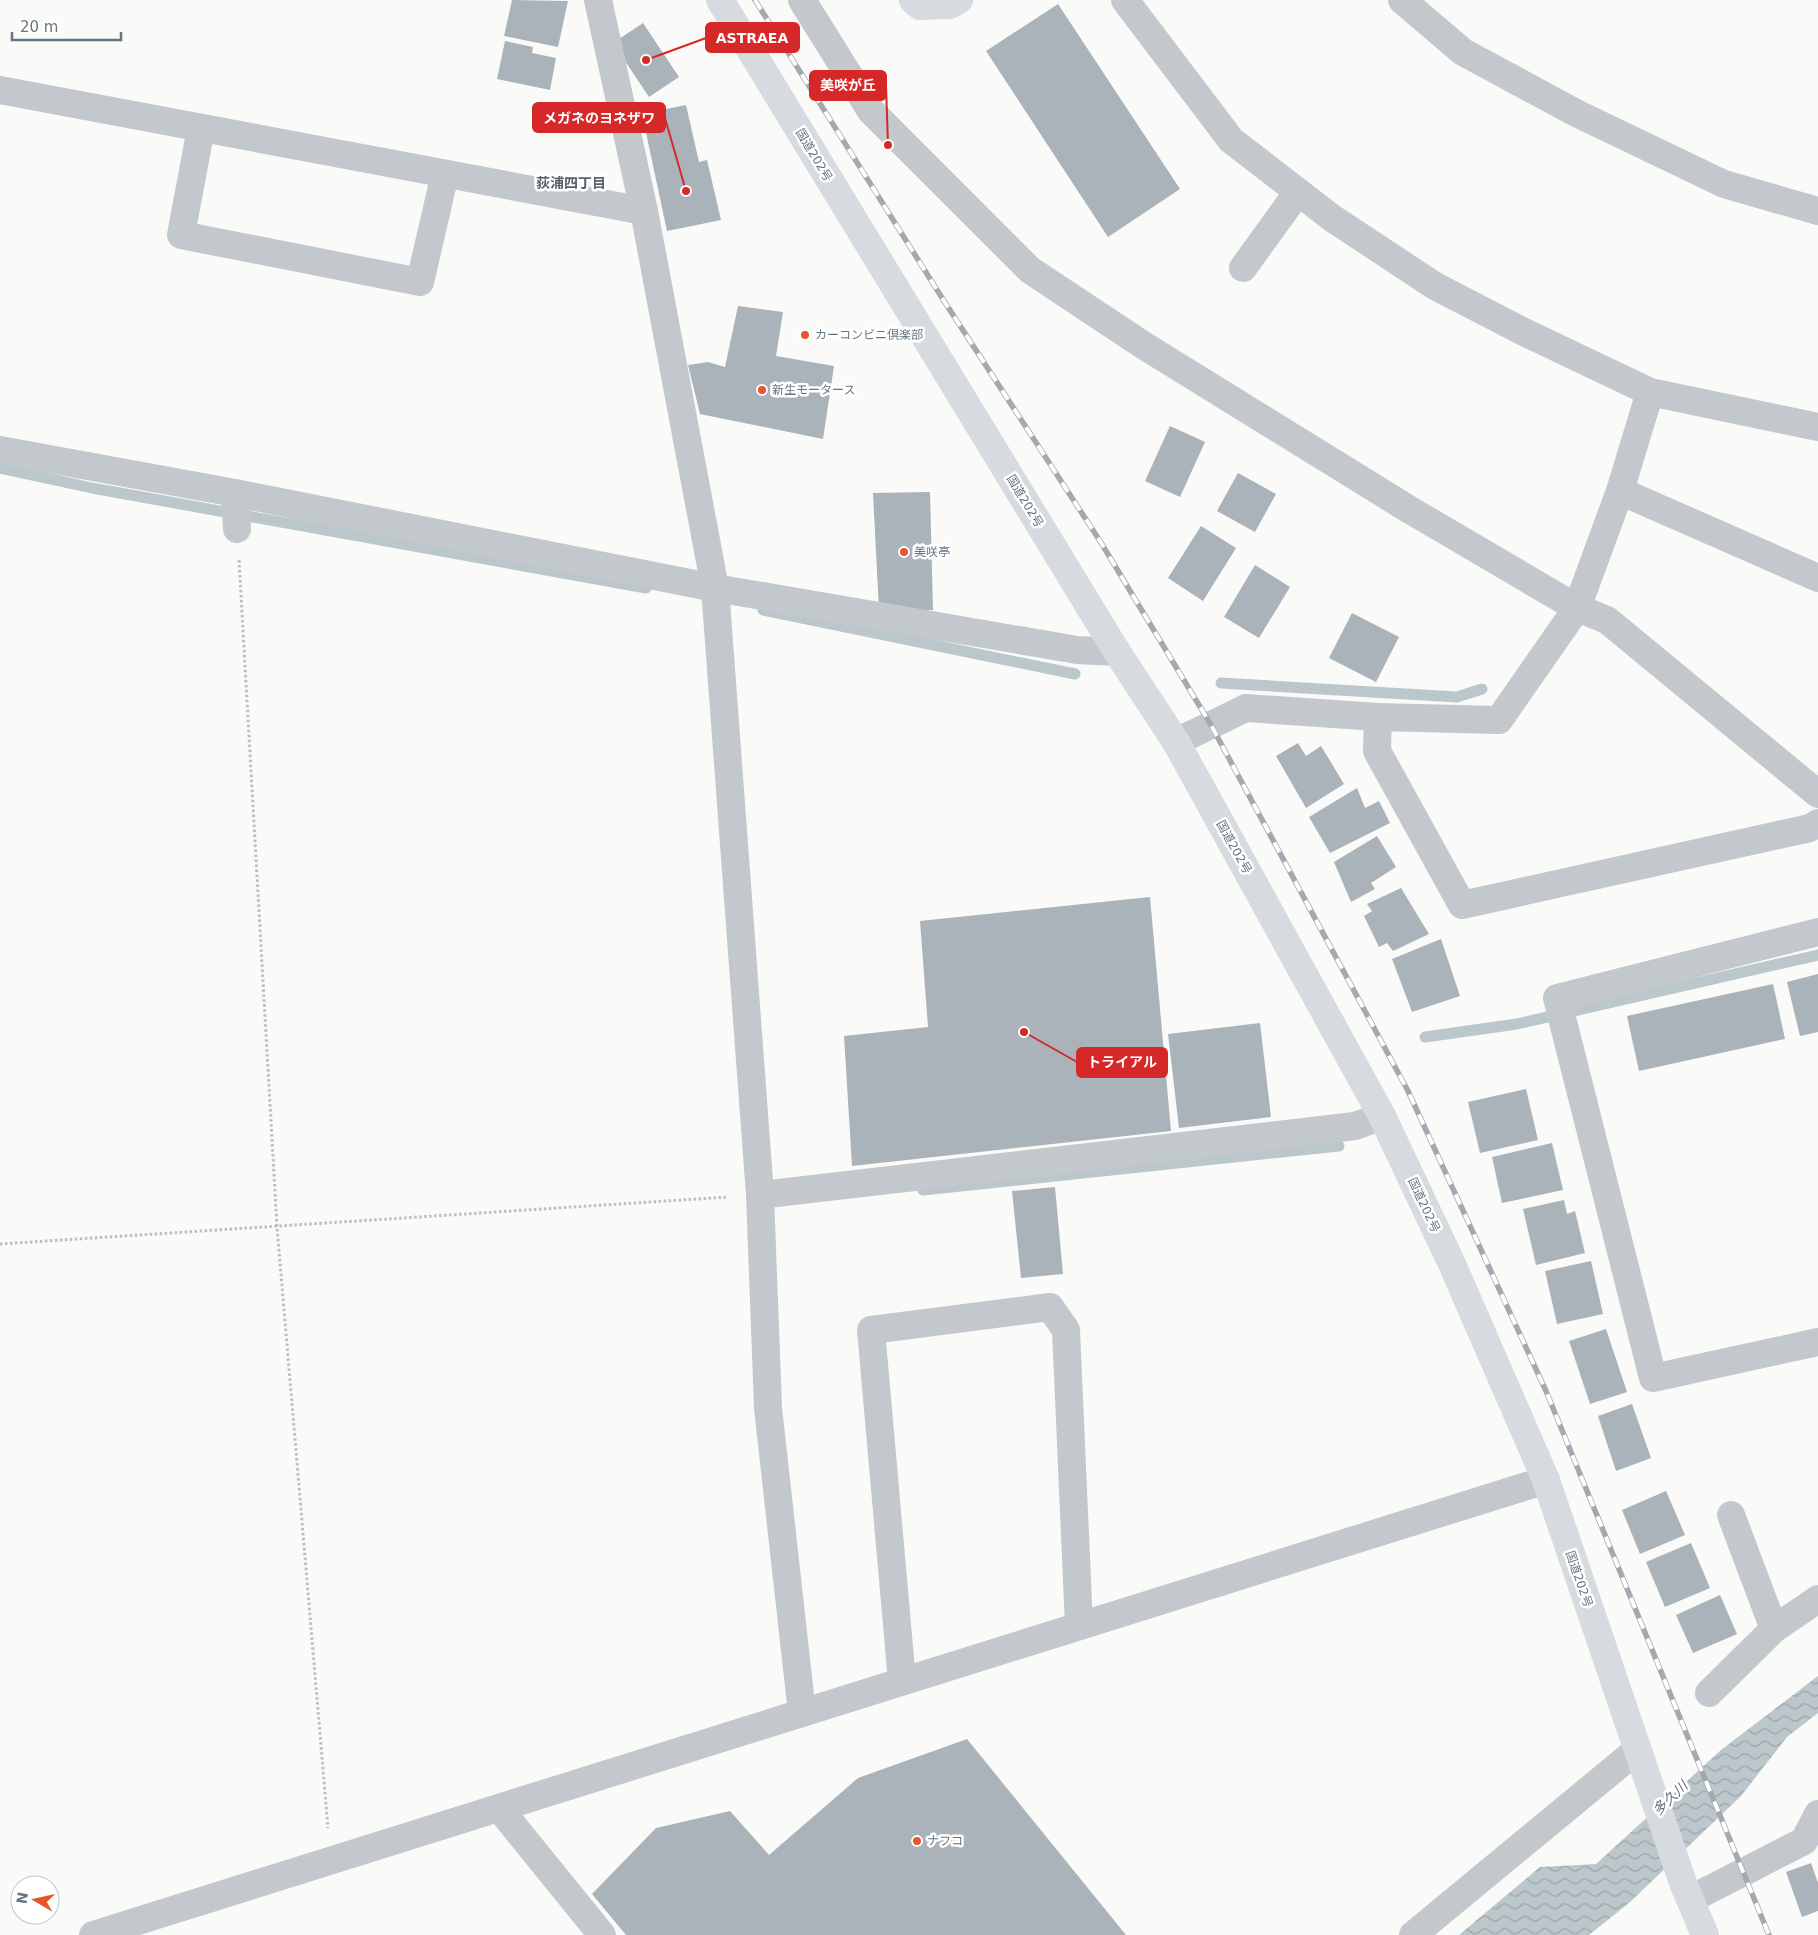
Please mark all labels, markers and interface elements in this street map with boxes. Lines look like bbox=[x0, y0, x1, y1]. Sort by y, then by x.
scale bar bbox=[12, 10, 121, 42]
text: 20 m bbox=[20, 18, 58, 36]
callout: ASTRAEA bbox=[706, 23, 799, 52]
text: ASTRAEA bbox=[716, 30, 788, 46]
callout: 美咲が丘 bbox=[810, 71, 886, 100]
text: 美咲が丘 bbox=[820, 77, 876, 93]
callout: メガネのヨネザワ bbox=[533, 103, 665, 132]
text: メガネのヨネザワ bbox=[543, 110, 655, 126]
street label: 国道202号 bbox=[793, 126, 835, 184]
district label: 荻浦四丁目 bbox=[536, 175, 606, 191]
place label: カーコンビニ倶楽部 bbox=[815, 328, 923, 342]
marker: カーコンビニ倶楽部 bbox=[799, 329, 811, 341]
place label: 新生モータース bbox=[772, 383, 855, 397]
marker: 新生モータース bbox=[756, 384, 768, 396]
street label: 国道202号 bbox=[1004, 472, 1046, 530]
place label: 美咲亭 bbox=[914, 545, 950, 559]
marker: 美咲亭 bbox=[898, 546, 910, 558]
street label: 国道202号 bbox=[1214, 818, 1254, 876]
callout: トライアル bbox=[1077, 1048, 1167, 1077]
text: トライアル bbox=[1087, 1054, 1157, 1070]
street label: 国道202号 bbox=[1405, 1175, 1443, 1235]
street label: 国道202号 bbox=[1563, 1549, 1595, 1609]
water label: 多久川 bbox=[1649, 1776, 1692, 1818]
place label: ナフコ bbox=[927, 1834, 963, 1848]
marker: ナフコ bbox=[911, 1835, 923, 1847]
north arrow bbox=[10, 1875, 60, 1925]
text: N bbox=[13, 1891, 31, 1905]

